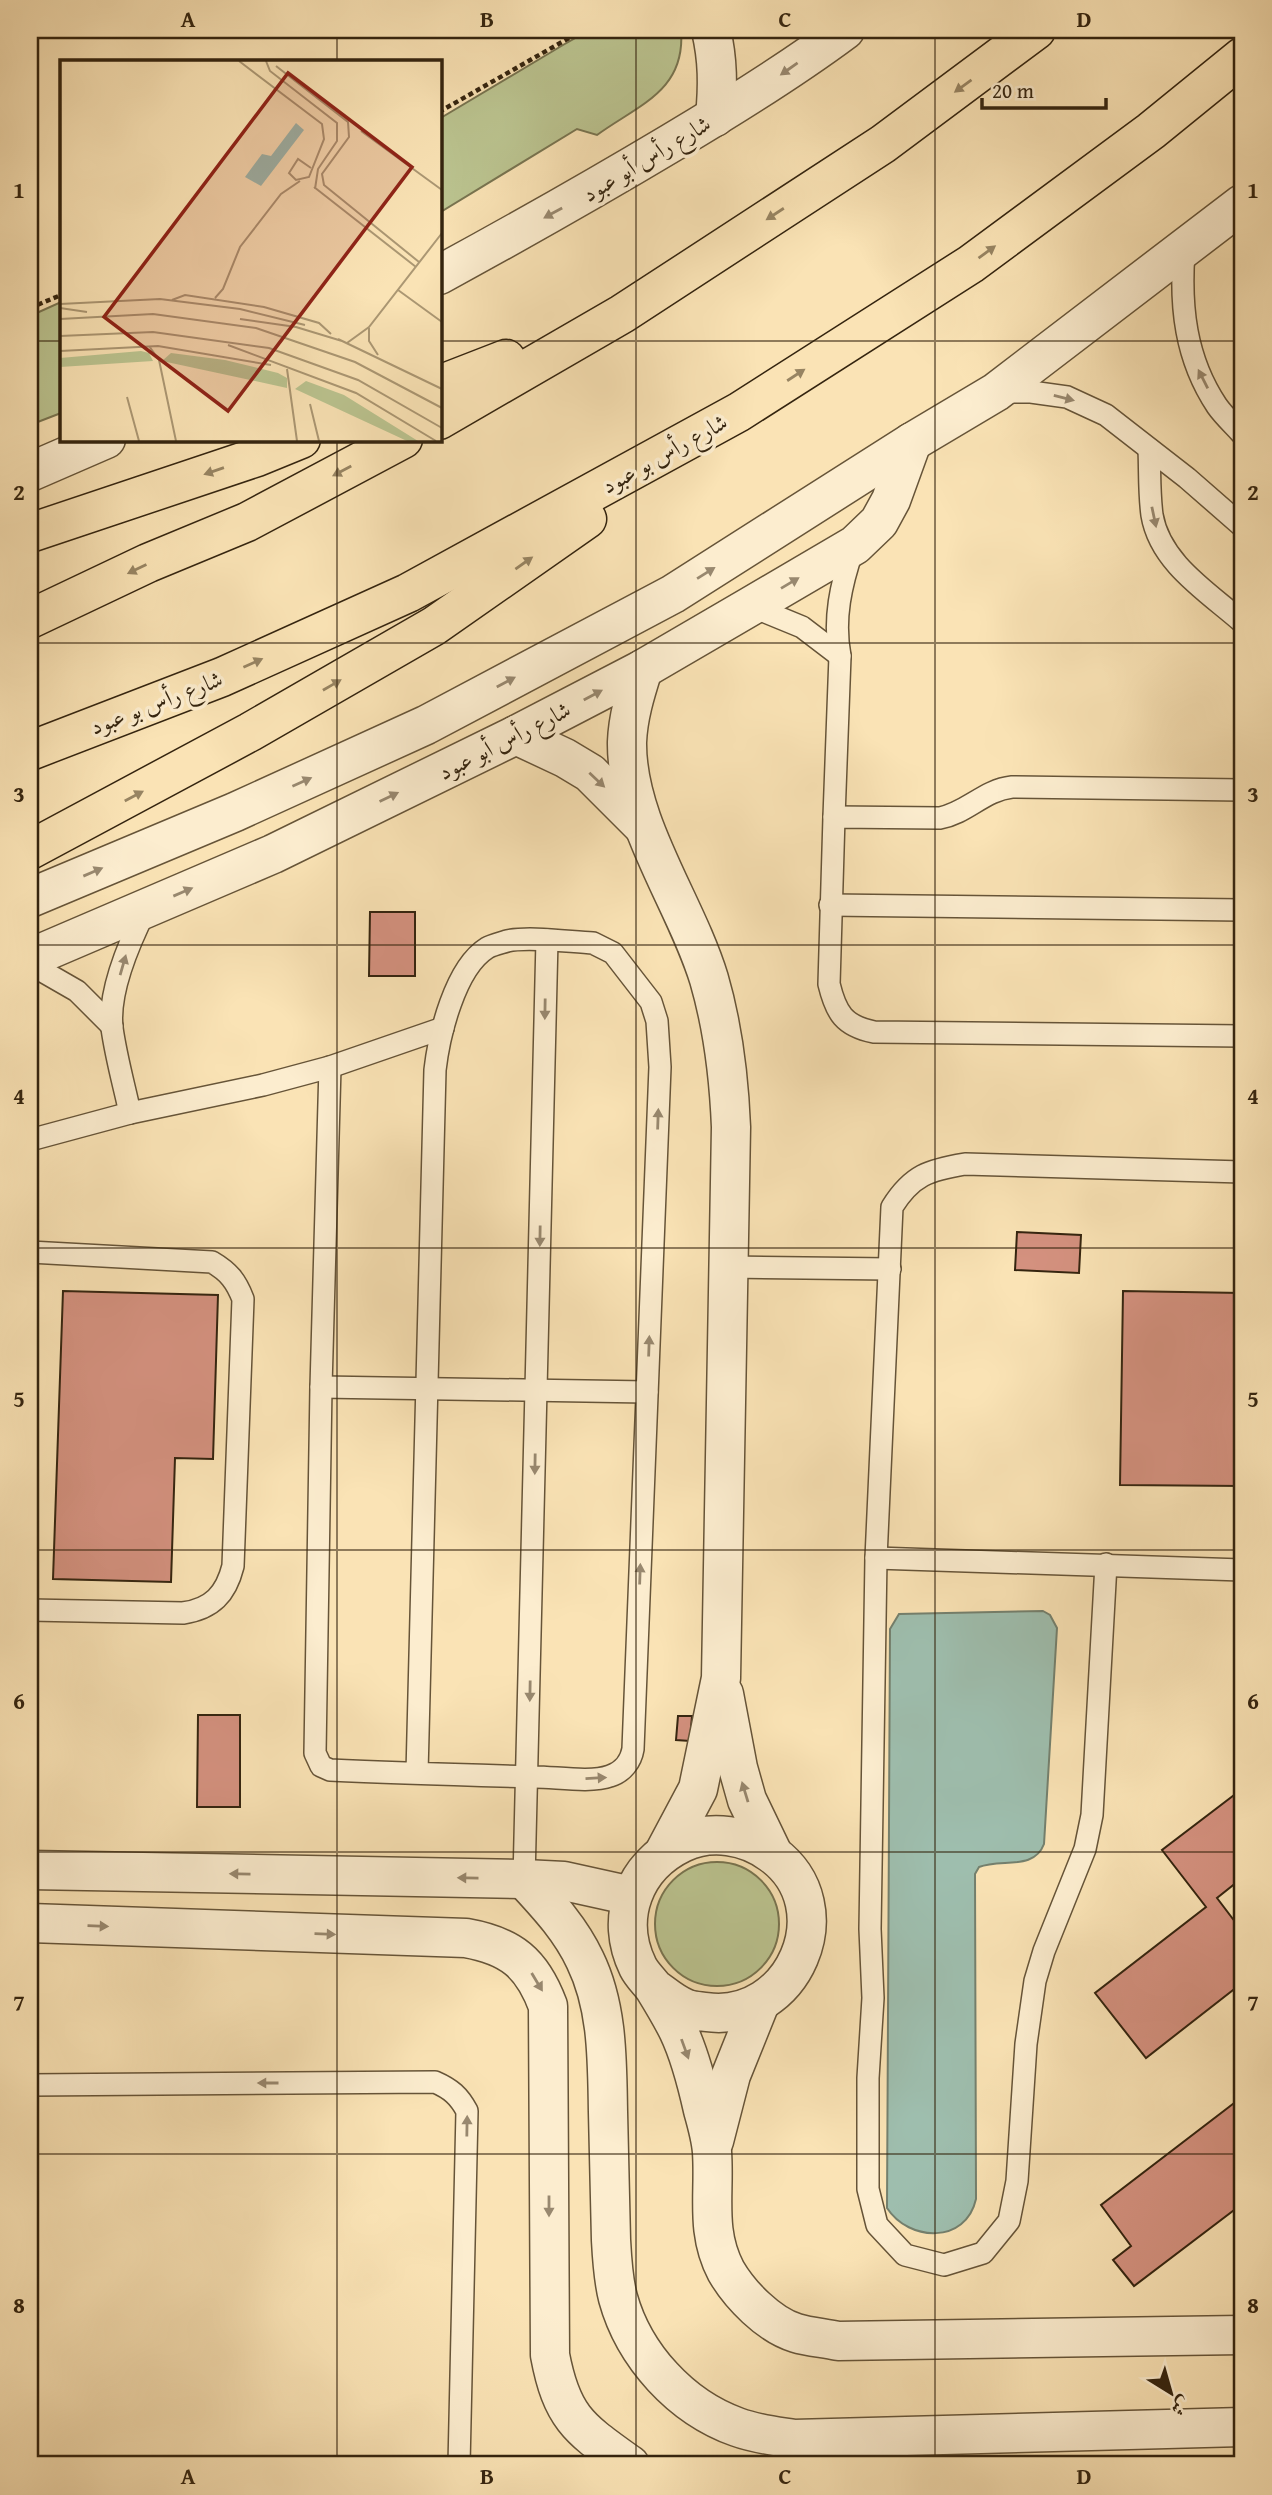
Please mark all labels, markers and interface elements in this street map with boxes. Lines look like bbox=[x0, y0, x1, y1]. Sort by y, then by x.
text: A bbox=[181, 2, 196, 35]
text: B bbox=[480, 2, 494, 35]
text: C bbox=[778, 2, 792, 35]
text: D bbox=[1077, 2, 1092, 35]
inset map bbox=[60, 60, 441, 441]
one-way arrow bbox=[780, 62, 798, 76]
scale bar bbox=[982, 66, 1106, 110]
text: 20 m bbox=[992, 75, 1034, 106]
one-way arrow bbox=[954, 79, 972, 93]
street label: شارع رأس أبو عبود bbox=[575, 107, 719, 213]
text: 1 bbox=[13, 173, 25, 206]
text: 1 bbox=[1247, 173, 1259, 206]
one-way arrow bbox=[544, 207, 563, 219]
one-way arrow bbox=[765, 208, 785, 221]
one-way arrow bbox=[978, 245, 996, 259]
one-way arrow bbox=[787, 368, 805, 382]
one-way arrow bbox=[1197, 369, 1208, 389]
one-way arrow bbox=[1053, 393, 1075, 404]
street label: شارع رأس بو عبود bbox=[595, 405, 735, 505]
one-way arrow bbox=[332, 465, 352, 476]
one-way arrow bbox=[204, 466, 225, 477]
text: 2 bbox=[13, 475, 25, 508]
text: 2 bbox=[1247, 475, 1259, 508]
one-way arrow bbox=[1148, 506, 1159, 528]
one-way arrow bbox=[515, 556, 533, 570]
one-way arrow bbox=[127, 563, 147, 575]
one-way arrow bbox=[696, 566, 715, 579]
one-way arrow bbox=[781, 577, 800, 589]
one-way arrow bbox=[243, 657, 263, 669]
street label: شارع رأس بو عبود bbox=[85, 662, 229, 746]
one-way arrow bbox=[496, 677, 516, 688]
one-way arrow bbox=[322, 679, 342, 691]
one-way arrow bbox=[583, 690, 603, 702]
street label: شارع رأس أبو عبود bbox=[432, 692, 578, 791]
one-way arrow bbox=[588, 772, 605, 788]
one-way arrow bbox=[292, 776, 312, 788]
text: 3 bbox=[13, 777, 25, 810]
text: 3 bbox=[1247, 777, 1259, 810]
one-way arrow bbox=[124, 790, 143, 802]
one-way arrow bbox=[379, 792, 399, 803]
one-way arrow bbox=[83, 867, 104, 878]
one-way arrow bbox=[172, 886, 193, 897]
one-way arrow bbox=[118, 954, 128, 975]
one-way arrow bbox=[539, 998, 551, 1020]
text: 4 bbox=[13, 1079, 25, 1112]
text: 4 bbox=[1247, 1079, 1259, 1112]
one-way arrow bbox=[652, 1108, 663, 1130]
one-way arrow bbox=[534, 1225, 546, 1247]
one-way arrow bbox=[643, 1335, 654, 1357]
text: 5 bbox=[13, 1382, 25, 1415]
text: 5 bbox=[1247, 1382, 1259, 1415]
one-way arrow bbox=[529, 1453, 541, 1475]
one-way arrow bbox=[634, 1562, 645, 1584]
one-way arrow bbox=[524, 1680, 536, 1702]
text: 6 bbox=[13, 1684, 25, 1717]
text: 6 bbox=[1247, 1684, 1259, 1717]
one-way arrow bbox=[585, 1772, 607, 1783]
one-way arrow bbox=[739, 1781, 750, 1802]
one-way arrow bbox=[229, 1868, 251, 1880]
one-way arrow bbox=[457, 1872, 479, 1884]
one-way arrow bbox=[87, 1920, 109, 1931]
one-way arrow bbox=[315, 1928, 337, 1939]
one-way arrow bbox=[530, 1972, 543, 1991]
text: 7 bbox=[13, 1986, 25, 2019]
text: 7 bbox=[1247, 1986, 1259, 2019]
one-way arrow bbox=[680, 2038, 691, 2059]
one-way arrow bbox=[257, 2077, 279, 2089]
one-way arrow bbox=[461, 2115, 473, 2137]
one-way arrow bbox=[543, 2196, 555, 2218]
text: 8 bbox=[13, 2288, 25, 2321]
text: 8 bbox=[1247, 2288, 1259, 2321]
north arrow bbox=[1136, 2358, 1206, 2428]
text: ش bbox=[1165, 2390, 1197, 2423]
text: A bbox=[181, 2459, 196, 2492]
text: B bbox=[480, 2459, 494, 2492]
text: C bbox=[778, 2459, 792, 2492]
text: D bbox=[1077, 2459, 1092, 2492]

